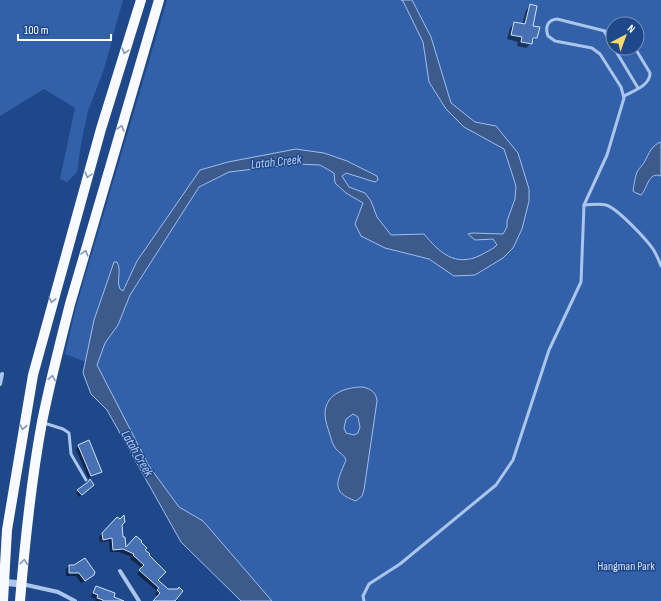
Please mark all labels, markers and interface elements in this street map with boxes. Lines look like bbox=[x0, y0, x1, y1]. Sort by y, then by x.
scale bar bbox=[18, 16, 111, 42]
north arrow bbox=[605, 16, 645, 56]
text: N bbox=[625, 22, 638, 36]
text: 100 m bbox=[24, 23, 49, 38]
one-way arrow bbox=[121, 47, 130, 54]
one-way arrow bbox=[116, 125, 125, 132]
water label: Latah Creek bbox=[250, 151, 303, 173]
one-way arrow bbox=[84, 171, 93, 178]
one-way arrow bbox=[80, 249, 89, 256]
one-way arrow bbox=[49, 297, 57, 304]
one-way arrow bbox=[47, 375, 55, 382]
one-way arrow bbox=[20, 424, 28, 430]
water label: Latah Creek bbox=[117, 427, 157, 481]
one-way arrow bbox=[19, 559, 28, 565]
park label: Hangman Park bbox=[597, 559, 655, 574]

